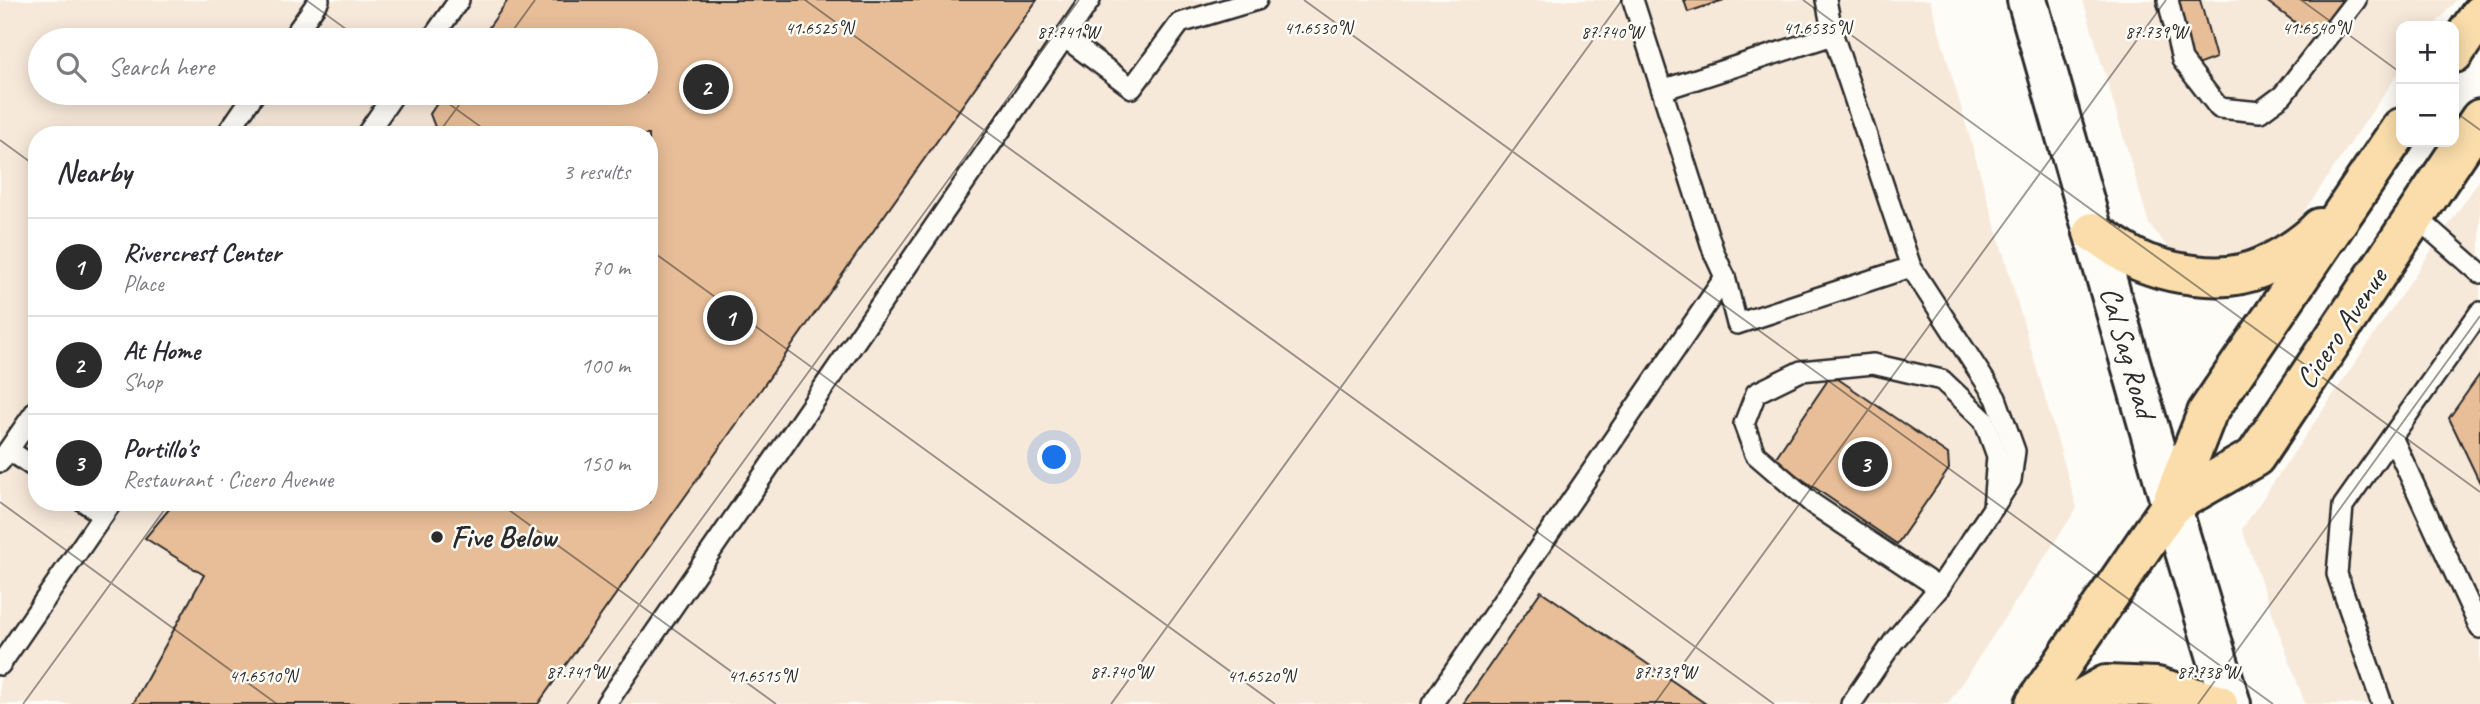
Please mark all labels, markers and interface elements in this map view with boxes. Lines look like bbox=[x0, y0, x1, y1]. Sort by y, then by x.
text: 41.6525°N bbox=[785, 17, 856, 39]
text: 41.6530°N bbox=[1284, 17, 1355, 39]
text: 41.6535°N bbox=[1783, 17, 1854, 39]
text: 41.6540°N bbox=[2282, 17, 2353, 39]
text: 87.741°W bbox=[1037, 21, 1102, 43]
text: 87.740°W bbox=[1581, 21, 1646, 43]
text: 87.739°W bbox=[2125, 21, 2190, 43]
map controls bbox=[2396, 21, 2459, 147]
button: + bbox=[2396, 21, 2459, 84]
search box bbox=[28, 28, 658, 105]
icon: search bbox=[52, 48, 90, 86]
text: Search here bbox=[108, 50, 214, 83]
pin: 2 bbox=[683, 61, 729, 113]
button: − bbox=[2396, 84, 2459, 147]
text: Nearby bbox=[56, 153, 132, 191]
text: 3 results bbox=[563, 157, 630, 186]
text: Rivercrest Center bbox=[123, 236, 281, 269]
text: 1 bbox=[74, 253, 84, 282]
text: 70 m bbox=[591, 253, 630, 282]
street label: Cicero Avenue bbox=[2287, 258, 2397, 396]
text: Place bbox=[123, 269, 163, 298]
street label: Cal Sag Road bbox=[2091, 282, 2166, 426]
pin: 1 bbox=[707, 292, 753, 344]
text: At Home bbox=[123, 334, 200, 367]
text: 2 bbox=[74, 351, 84, 380]
text: 100 m bbox=[581, 351, 630, 380]
text: Shop bbox=[123, 367, 162, 396]
text: Portillo's bbox=[123, 432, 198, 465]
pin: 3 bbox=[1842, 438, 1888, 490]
your location bbox=[1037, 440, 1071, 474]
text: 3 bbox=[74, 449, 84, 478]
text: 150 m bbox=[581, 449, 630, 478]
text: Restaurant · Cicero Avenue bbox=[123, 465, 333, 494]
place label: Five Below bbox=[451, 518, 559, 556]
marker: Five Below bbox=[429, 529, 445, 545]
text: 87.741°W bbox=[546, 661, 611, 683]
text: 87.740°W bbox=[1090, 661, 1155, 683]
text: 87.739°W bbox=[1634, 661, 1699, 683]
text: 87.738°W bbox=[2177, 661, 2242, 683]
text: 41.6510°N bbox=[229, 665, 300, 687]
text: 41.6515°N bbox=[728, 665, 799, 687]
text: 41.6520°N bbox=[1227, 665, 1298, 687]

